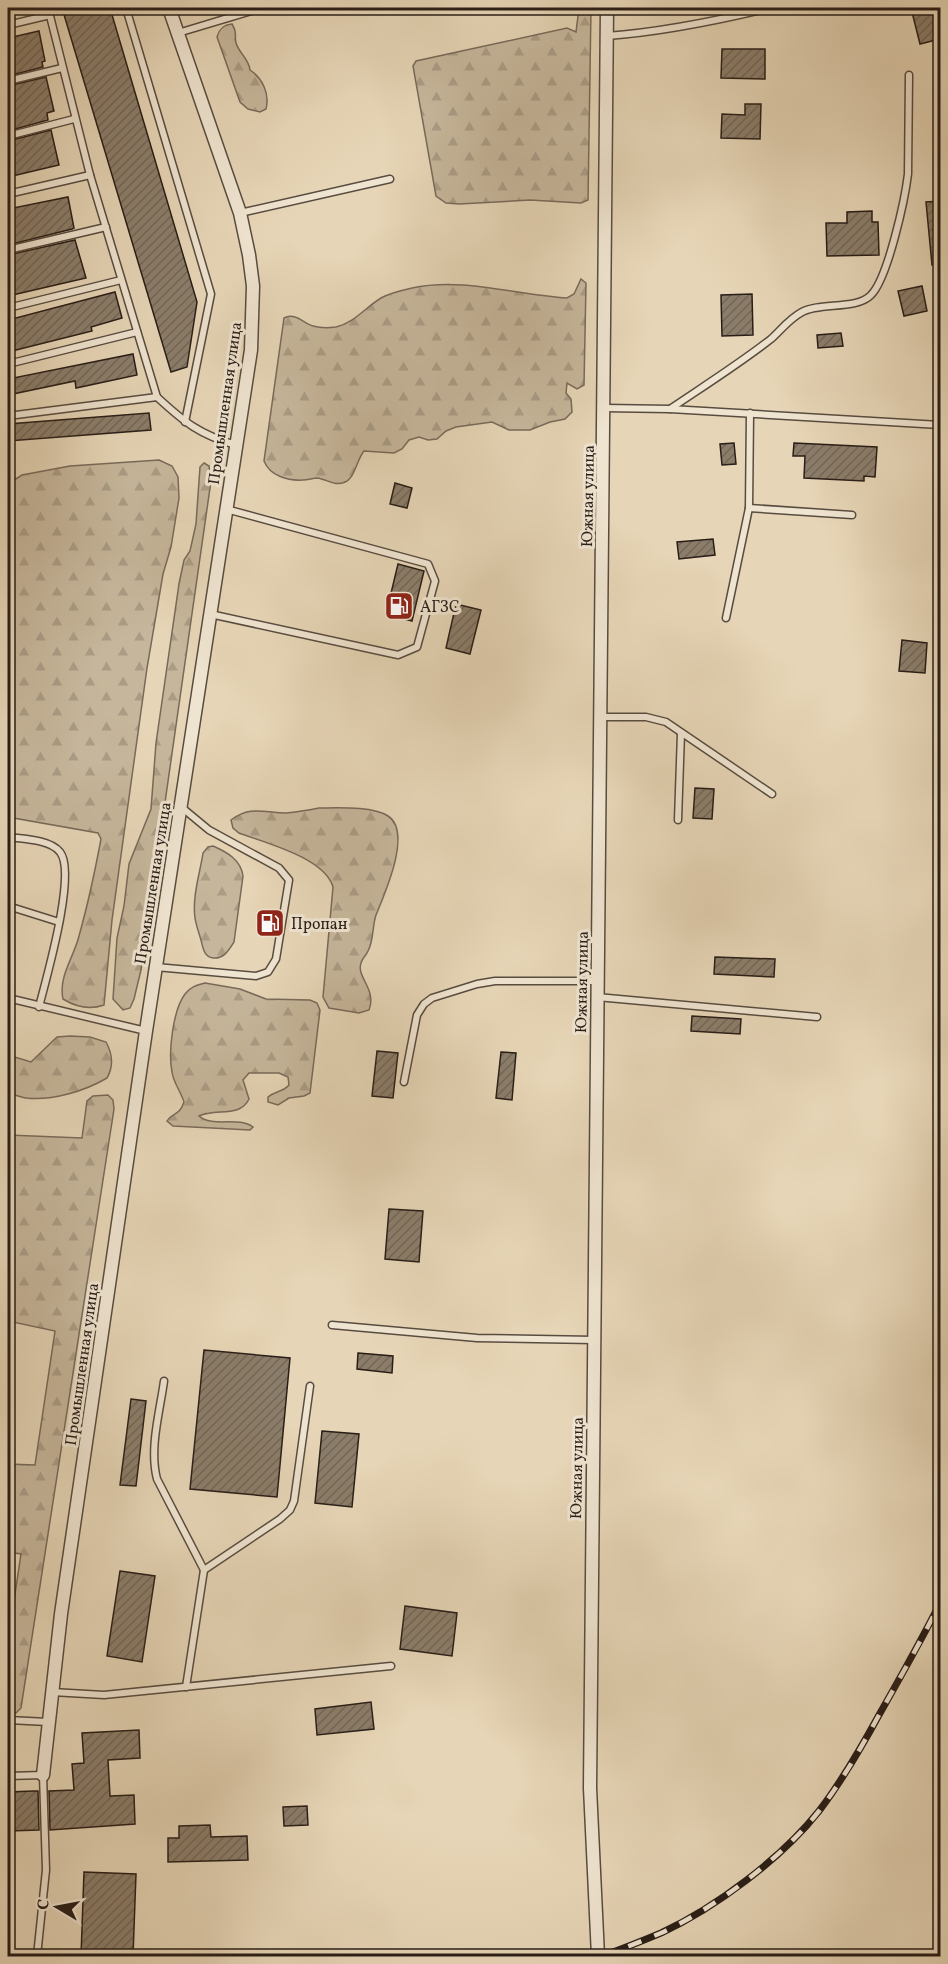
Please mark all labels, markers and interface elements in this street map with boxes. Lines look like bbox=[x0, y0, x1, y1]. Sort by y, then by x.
street label: Промышленная улица bbox=[204, 320, 248, 486]
street label: Южная улица bbox=[577, 445, 601, 547]
fuel station icon: АГЗС bbox=[383, 590, 415, 622]
place label: АГЗС bbox=[420, 597, 459, 619]
street label: Промышленная улица bbox=[130, 800, 178, 966]
fuel station icon: Пропан bbox=[254, 907, 286, 939]
place label: Пропан bbox=[291, 914, 348, 936]
street label: Южная улица bbox=[571, 931, 595, 1033]
street label: Промышленная улица bbox=[61, 1281, 105, 1447]
street label: Южная улица bbox=[566, 1417, 590, 1519]
north arrow bbox=[27, 1877, 87, 1937]
text: С bbox=[32, 1898, 56, 1912]

